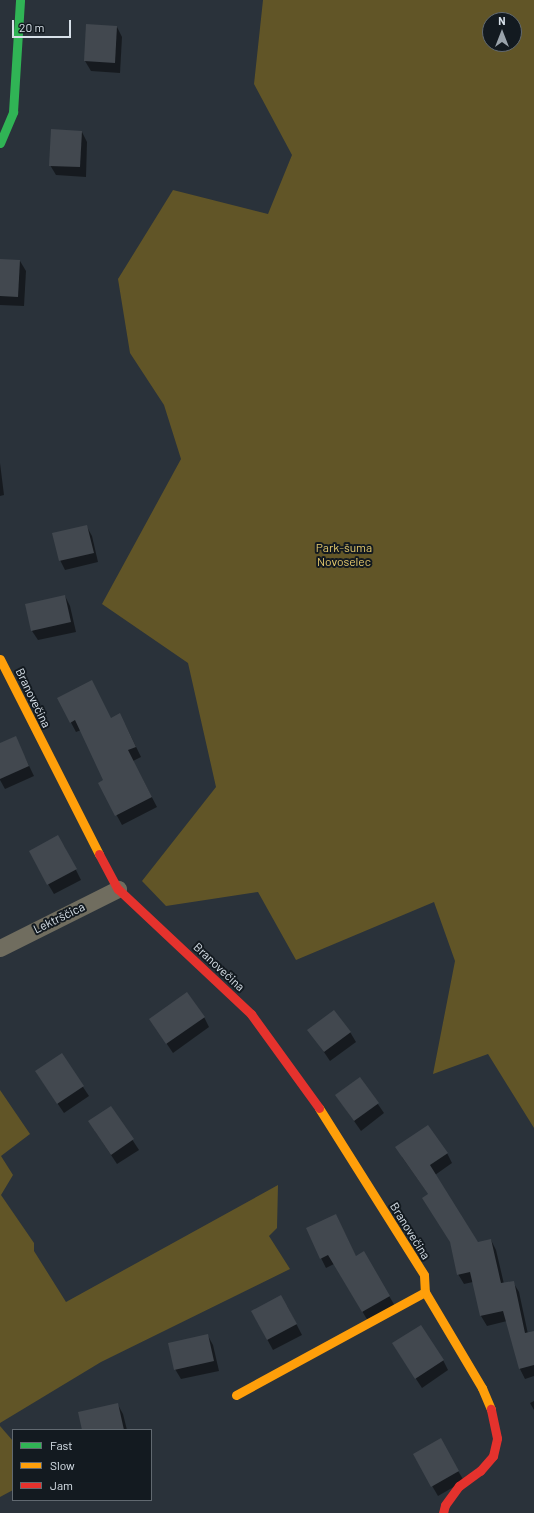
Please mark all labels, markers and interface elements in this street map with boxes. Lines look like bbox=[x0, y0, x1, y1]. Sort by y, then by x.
scale bar bbox=[14, 12, 73, 38]
north arrow bbox=[482, 12, 522, 52]
text: N bbox=[498, 14, 506, 27]
text: 20 m bbox=[19, 20, 45, 34]
park label: Park-šuma Novoselec bbox=[316, 541, 372, 569]
street label: Branovečina bbox=[12, 666, 54, 730]
street label: Lektrščica bbox=[31, 899, 87, 937]
street label: Branovečina bbox=[191, 940, 247, 994]
street label: Branovečina bbox=[387, 1200, 433, 1262]
legend bbox=[12, 1429, 152, 1501]
text: Fast bbox=[50, 1438, 73, 1452]
text: Slow bbox=[50, 1458, 75, 1472]
text: Jam bbox=[50, 1478, 73, 1492]

